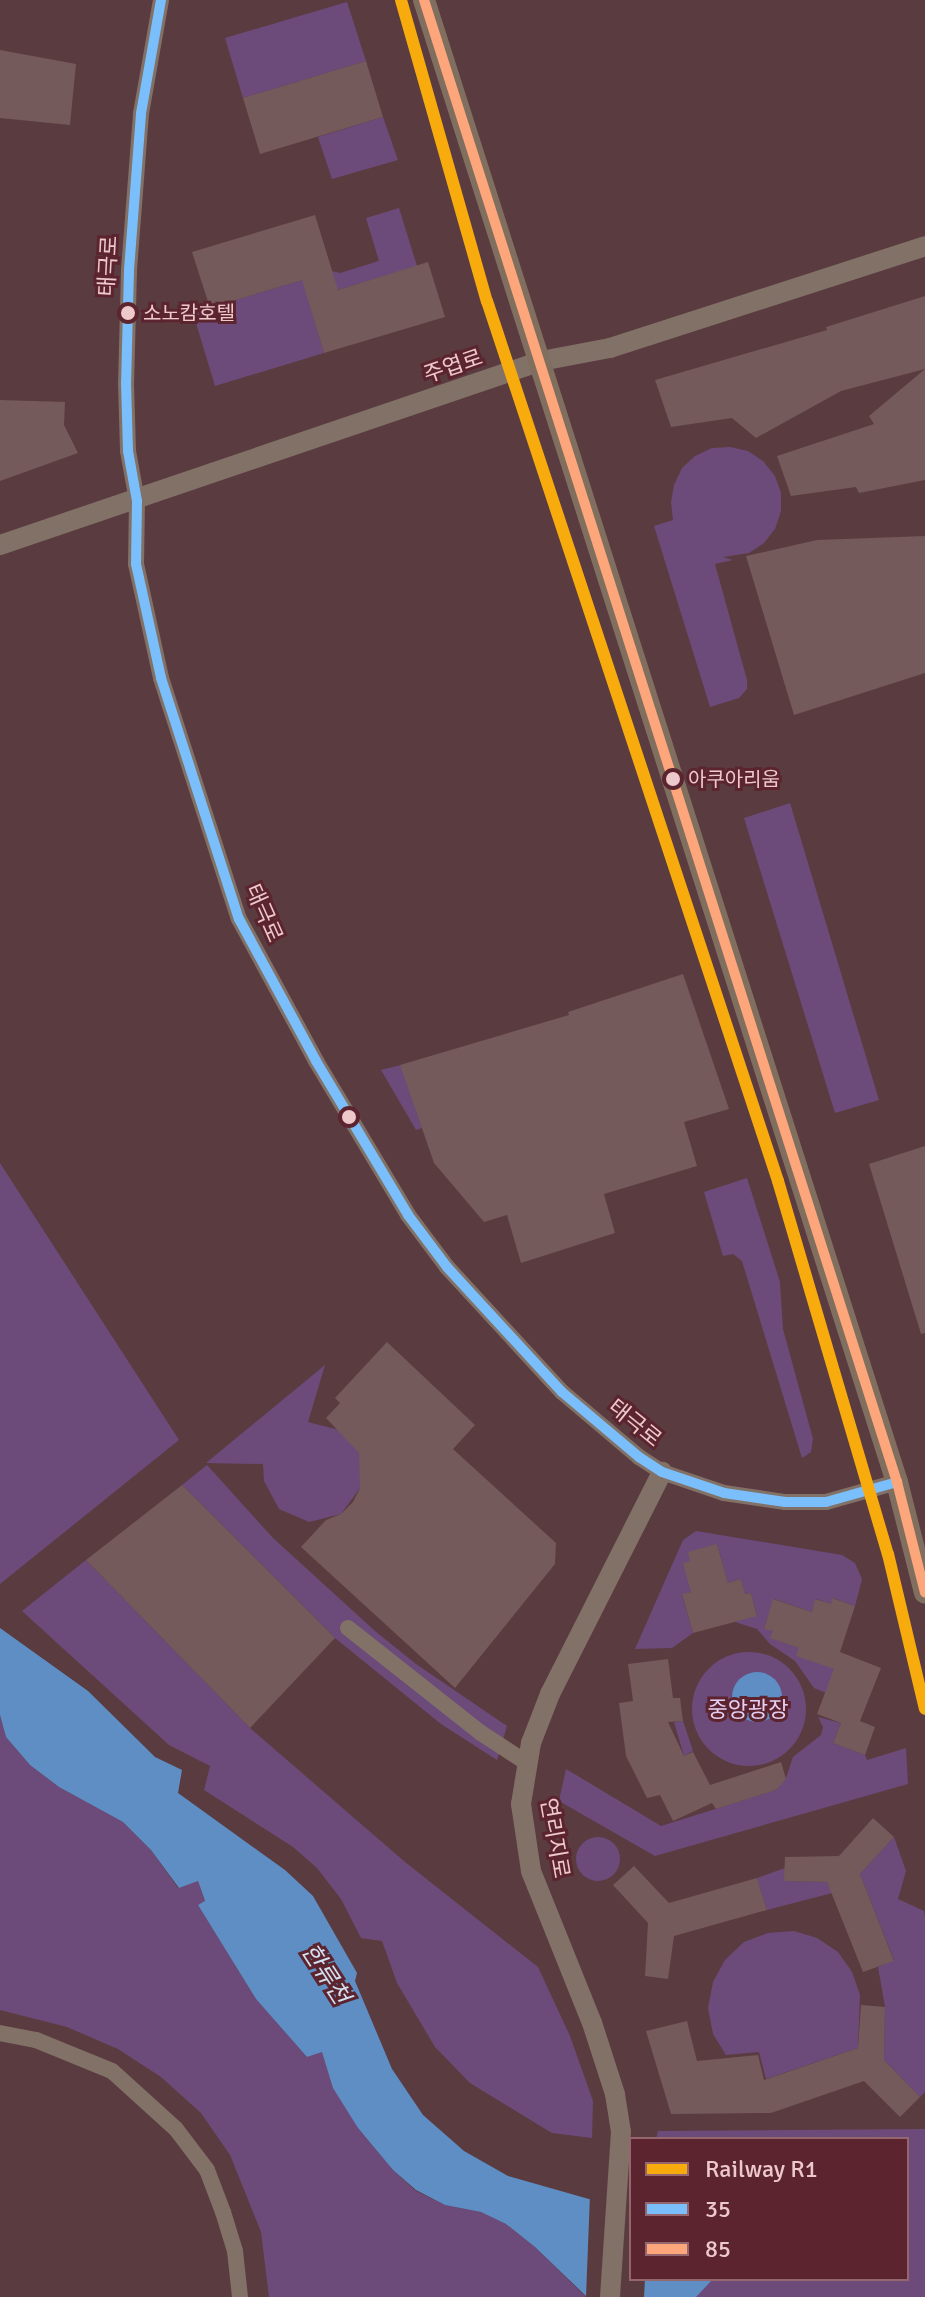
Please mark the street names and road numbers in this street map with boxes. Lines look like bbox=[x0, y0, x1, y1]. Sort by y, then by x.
street label: 태극로 bbox=[93, 235, 123, 297]
street label: 주엽로 bbox=[420, 344, 486, 388]
street label: 태극로 bbox=[240, 880, 288, 946]
street label: 태극로 bbox=[603, 1394, 667, 1452]
street label: 연리지로 bbox=[535, 1796, 575, 1880]

